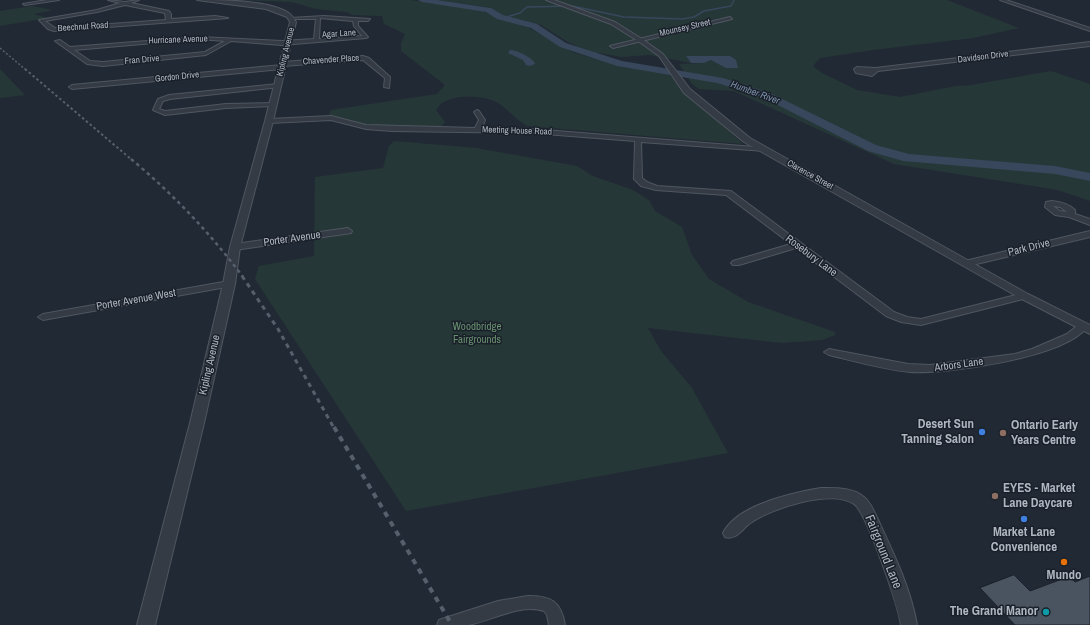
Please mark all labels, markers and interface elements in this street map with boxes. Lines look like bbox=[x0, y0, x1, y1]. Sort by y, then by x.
street label: Mounsey Street bbox=[659, 17, 711, 39]
street label: Beechnut Road bbox=[57, 20, 109, 34]
street label: Kipling Avenue bbox=[275, 26, 297, 78]
street label: Agar Lane bbox=[322, 27, 356, 41]
street label: Hurricane Avenue bbox=[148, 34, 208, 46]
street label: Davidson Drive bbox=[957, 49, 1009, 65]
street label: Fran Drive bbox=[124, 53, 160, 67]
street label: Chavender Place bbox=[302, 53, 360, 67]
street label: Gordon Drive bbox=[154, 69, 200, 85]
water label: Humber River bbox=[729, 79, 781, 107]
street label: Meeting House Road bbox=[482, 124, 552, 138]
street label: Clarence Street bbox=[785, 158, 835, 192]
street label: Porter Avenue bbox=[263, 228, 321, 250]
street label: Rosebury Lane bbox=[783, 232, 839, 280]
street label: Park Drive bbox=[1007, 236, 1051, 260]
street label: Porter Avenue West bbox=[95, 287, 177, 313]
park label: Woodbridge Fairgrounds bbox=[453, 320, 501, 346]
street label: Kipling Avenue bbox=[197, 334, 223, 396]
street label: Arbors Lane bbox=[934, 355, 984, 375]
place label: Desert Sun Tanning Salon bbox=[901, 417, 974, 448]
place label: Ontario Early Years Centre bbox=[1011, 418, 1078, 449]
marker: Desert Sun Tanning Salon bbox=[977, 427, 987, 437]
marker: Ontario Early Years Centre bbox=[998, 428, 1008, 438]
place label: EYES - Market Lane Daycare bbox=[1003, 481, 1075, 512]
marker: EYES - Market Lane Daycare bbox=[990, 491, 1000, 501]
street label: Fairground Lane bbox=[861, 513, 905, 591]
marker: Market Lane Convenience bbox=[1019, 514, 1029, 524]
place label: Market Lane Convenience bbox=[991, 525, 1057, 556]
marker: Mundo bbox=[1059, 557, 1069, 567]
place label: Mundo bbox=[1047, 568, 1081, 584]
place label: The Grand Manor bbox=[950, 604, 1038, 620]
marker: The Grand Manor bbox=[1041, 607, 1051, 617]

